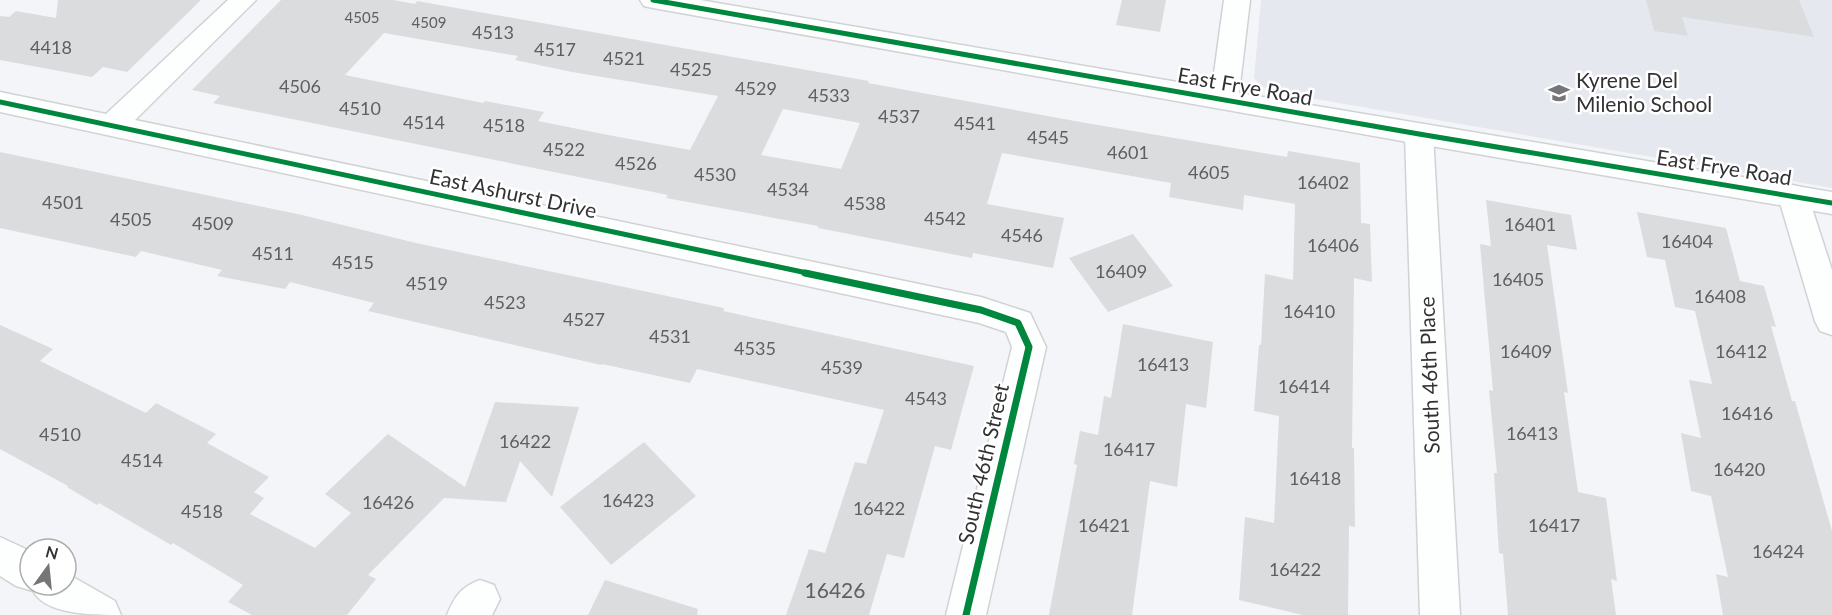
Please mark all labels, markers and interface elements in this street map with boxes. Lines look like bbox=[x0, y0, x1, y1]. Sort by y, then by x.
house number: 4505 bbox=[345, 8, 379, 26]
house number: 4509 bbox=[412, 13, 446, 31]
house number: 4513 bbox=[472, 21, 514, 43]
house number: 4418 bbox=[30, 36, 72, 58]
house number: 4517 bbox=[534, 38, 576, 60]
house number: 4521 bbox=[603, 47, 645, 69]
house number: 4525 bbox=[670, 58, 712, 80]
street label: East Frye Road bbox=[1176, 61, 1315, 110]
place label: Kyrene Del Milenio School bbox=[1576, 67, 1712, 116]
house number: 4506 bbox=[279, 75, 321, 97]
house number: 4529 bbox=[735, 77, 777, 99]
school or university icon: Kyrene Del Milenio School bbox=[1547, 81, 1571, 105]
house number: 4533 bbox=[808, 84, 850, 106]
house number: 4510 bbox=[339, 97, 381, 119]
house number: 4537 bbox=[878, 105, 920, 127]
house number: 4514 bbox=[403, 111, 445, 133]
house number: 4541 bbox=[954, 112, 996, 134]
house number: 4518 bbox=[483, 114, 525, 136]
house number: 4545 bbox=[1027, 126, 1069, 148]
house number: 4522 bbox=[543, 138, 585, 160]
house number: 4601 bbox=[1107, 141, 1149, 163]
street label: East Frye Road bbox=[1655, 143, 1794, 190]
house number: 4526 bbox=[615, 152, 657, 174]
house number: 4605 bbox=[1188, 161, 1230, 183]
street label: East Ashurst Drive bbox=[428, 163, 599, 222]
house number: 4530 bbox=[694, 163, 736, 185]
house number: 16402 bbox=[1297, 171, 1349, 193]
house number: 4534 bbox=[767, 178, 809, 200]
house number: 4501 bbox=[42, 191, 84, 213]
house number: 4538 bbox=[844, 192, 886, 214]
house number: 4542 bbox=[924, 207, 966, 229]
house number: 4505 bbox=[110, 208, 152, 230]
house number: 4509 bbox=[192, 212, 234, 234]
house number: 16401 bbox=[1504, 213, 1556, 235]
house number: 4546 bbox=[1001, 224, 1043, 246]
house number: 16404 bbox=[1661, 230, 1713, 252]
house number: 16406 bbox=[1307, 234, 1359, 256]
house number: 4511 bbox=[252, 242, 294, 264]
house number: 4515 bbox=[332, 251, 374, 273]
house number: 16409 bbox=[1095, 260, 1147, 282]
house number: 16405 bbox=[1492, 268, 1544, 290]
house number: 4519 bbox=[406, 272, 448, 294]
house number: 16408 bbox=[1694, 285, 1746, 307]
house number: 4523 bbox=[484, 291, 526, 313]
street label: South 46th Place bbox=[1413, 296, 1444, 454]
house number: 16410 bbox=[1283, 300, 1335, 322]
house number: 4527 bbox=[563, 308, 605, 330]
house number: 4531 bbox=[649, 325, 691, 347]
house number: 4535 bbox=[734, 337, 776, 359]
house number: 16409 bbox=[1500, 340, 1552, 362]
house number: 16412 bbox=[1715, 340, 1767, 362]
house number: 16413 bbox=[1137, 353, 1189, 375]
house number: 4539 bbox=[821, 356, 863, 378]
house number: 16414 bbox=[1278, 375, 1330, 397]
street label: South 46th Street bbox=[952, 381, 1013, 546]
house number: 4543 bbox=[905, 387, 947, 409]
house number: 16416 bbox=[1721, 402, 1773, 424]
house number: 16413 bbox=[1506, 422, 1558, 444]
house number: 4510 bbox=[39, 423, 81, 445]
house number: 16422 bbox=[499, 430, 551, 452]
house number: 16417 bbox=[1103, 438, 1155, 460]
house number: 4514 bbox=[121, 449, 163, 471]
house number: 16420 bbox=[1713, 458, 1765, 480]
house number: 16418 bbox=[1289, 467, 1341, 489]
house number: 16423 bbox=[602, 489, 654, 511]
house number: 16426 bbox=[362, 491, 414, 513]
house number: 16422 bbox=[853, 497, 905, 519]
house number: 4518 bbox=[181, 500, 223, 522]
house number: 16421 bbox=[1078, 514, 1130, 536]
house number: 16417 bbox=[1528, 514, 1580, 536]
north arrow bbox=[18, 537, 78, 597]
house number: 16424 bbox=[1752, 540, 1804, 562]
text: N bbox=[44, 541, 60, 563]
house number: 16422 bbox=[1269, 558, 1321, 580]
house number: 16426 bbox=[805, 577, 865, 602]

